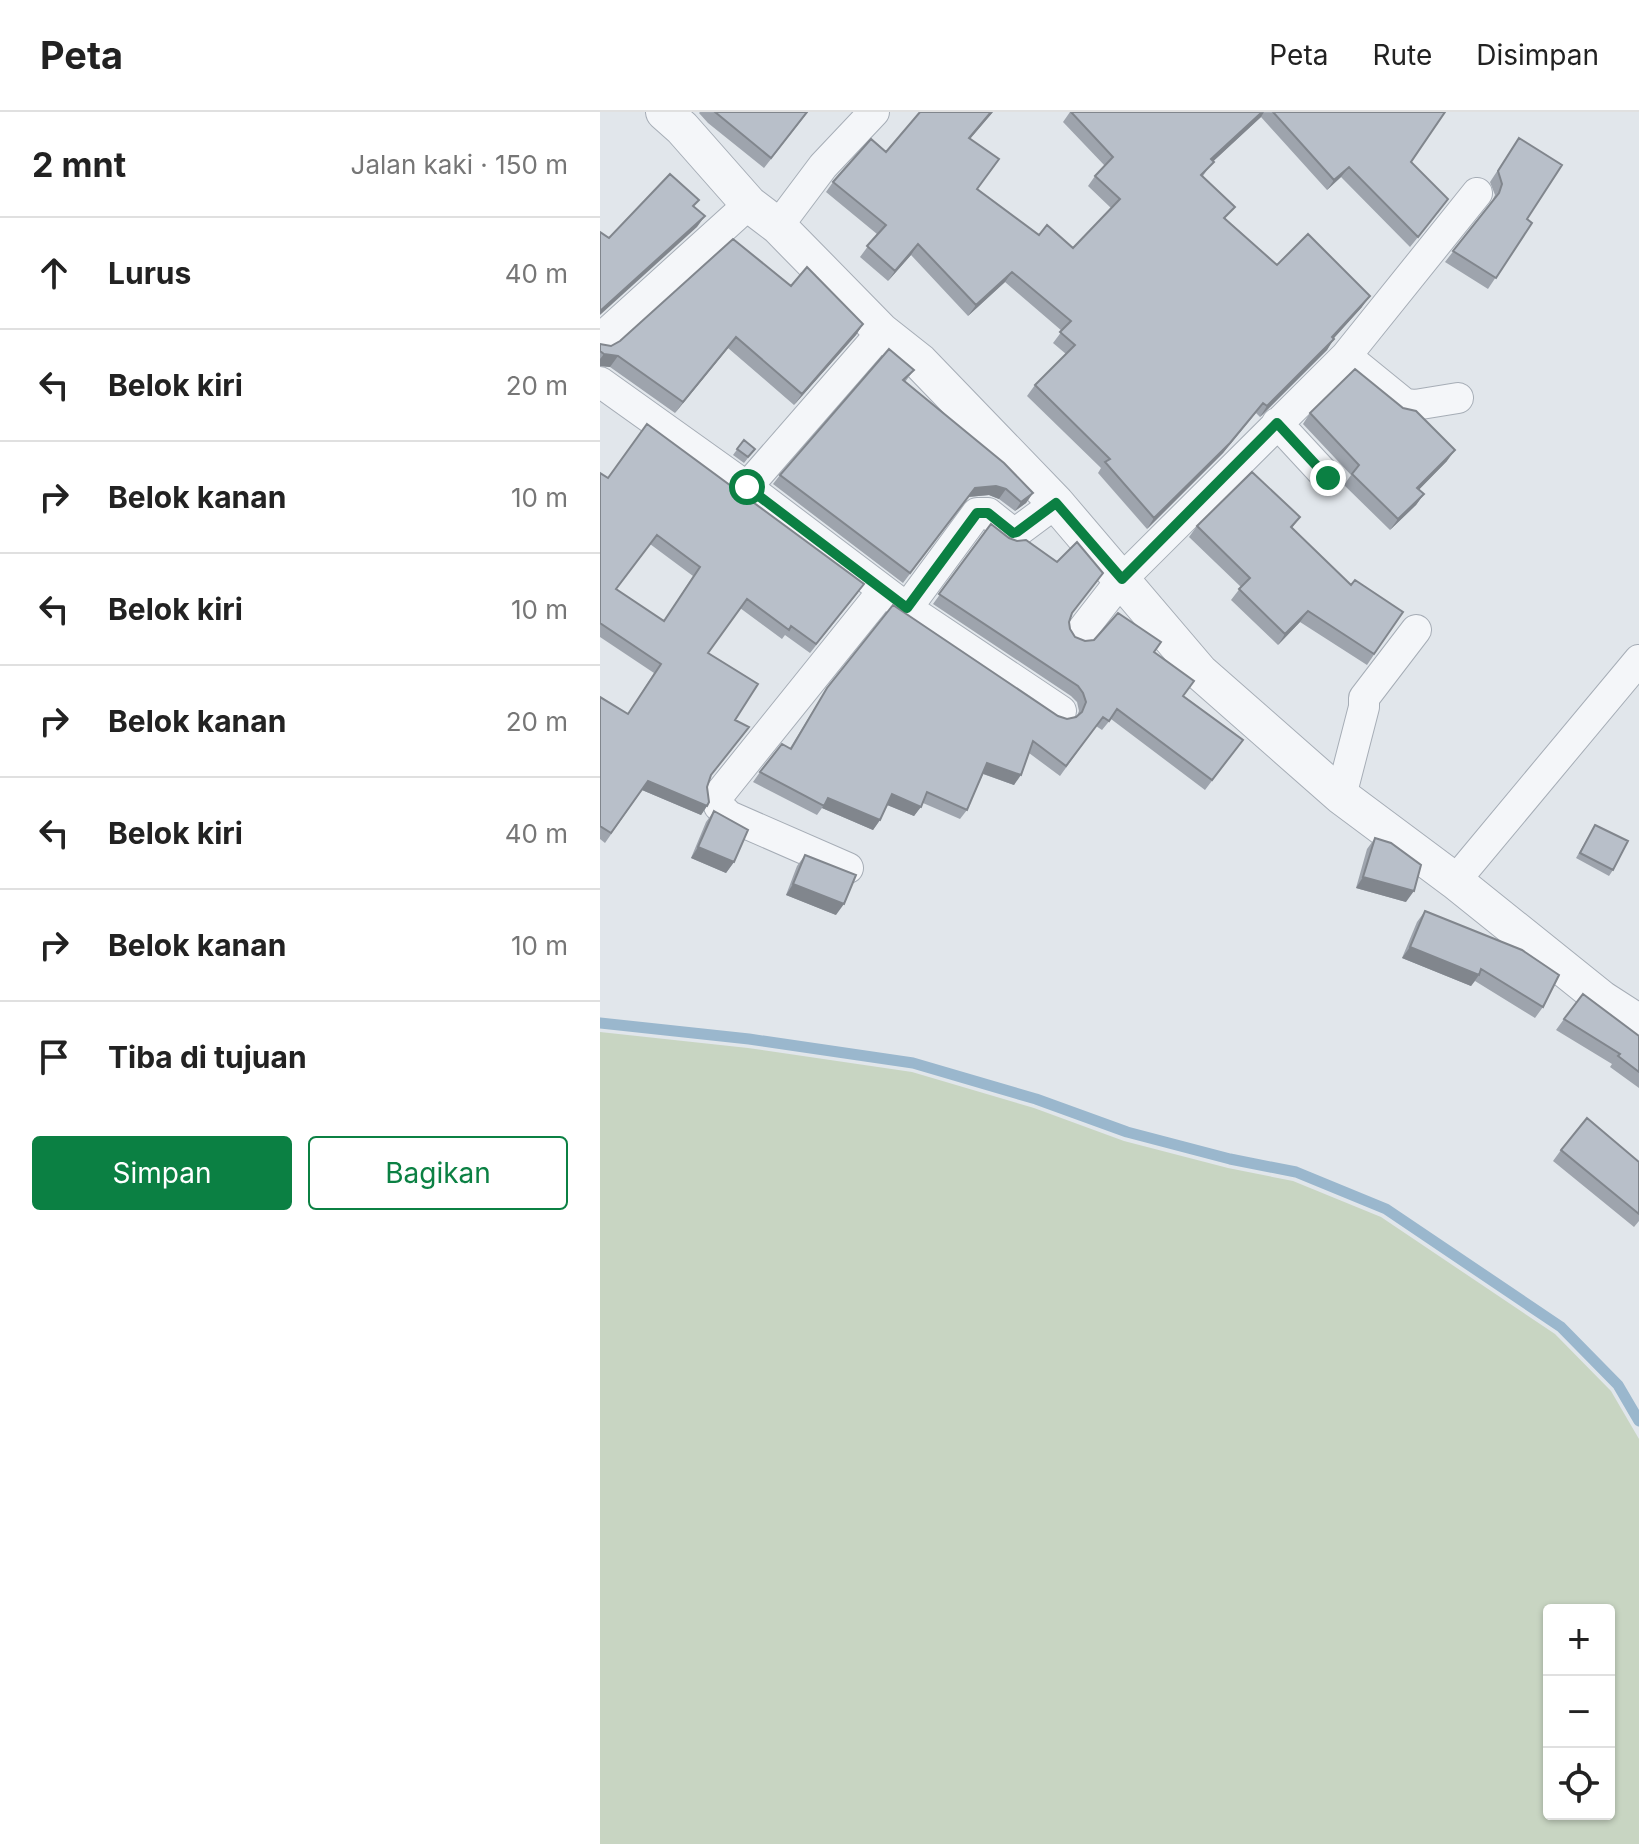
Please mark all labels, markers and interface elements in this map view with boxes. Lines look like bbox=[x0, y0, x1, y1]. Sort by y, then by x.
text: Peta bbox=[40, 32, 123, 78]
text: Peta bbox=[1269, 38, 1328, 72]
text: Rute bbox=[1372, 38, 1432, 72]
text: Disimpan bbox=[1476, 38, 1599, 72]
text: 2 mnt bbox=[32, 144, 126, 185]
text: Jalan kaki · 150 m bbox=[351, 149, 568, 180]
icon: ahead bbox=[32, 251, 76, 295]
text: Lurus bbox=[108, 255, 191, 291]
text: 40 m bbox=[505, 258, 568, 289]
icon: left bbox=[32, 363, 76, 407]
text: Belok kiri bbox=[108, 367, 243, 403]
text: 20 m bbox=[506, 370, 568, 401]
route end bbox=[1310, 460, 1346, 496]
route start bbox=[729, 469, 765, 505]
icon: right bbox=[32, 475, 76, 519]
text: Belok kanan bbox=[108, 479, 286, 515]
text: 10 m bbox=[511, 482, 568, 513]
icon: left bbox=[32, 587, 76, 631]
text: Belok kiri bbox=[108, 591, 243, 627]
text: 10 m bbox=[511, 594, 568, 625]
icon: right bbox=[32, 699, 76, 743]
text: Belok kanan bbox=[108, 703, 286, 739]
text: 20 m bbox=[506, 706, 568, 737]
icon: left bbox=[32, 811, 76, 855]
text: Belok kiri bbox=[108, 815, 243, 851]
text: 40 m bbox=[505, 818, 568, 849]
icon: right bbox=[32, 923, 76, 967]
text: Belok kanan bbox=[108, 927, 286, 963]
text: 10 m bbox=[511, 930, 568, 961]
icon: arrive bbox=[32, 1035, 76, 1079]
text: Tiba di tujuan bbox=[108, 1039, 307, 1075]
button: Simpan bbox=[32, 1136, 292, 1210]
button: Bagikan bbox=[308, 1136, 568, 1210]
map controls bbox=[1543, 1604, 1615, 1820]
button: + bbox=[1543, 1604, 1615, 1676]
button: − bbox=[1543, 1676, 1615, 1748]
button: locate bbox=[1543, 1748, 1615, 1820]

